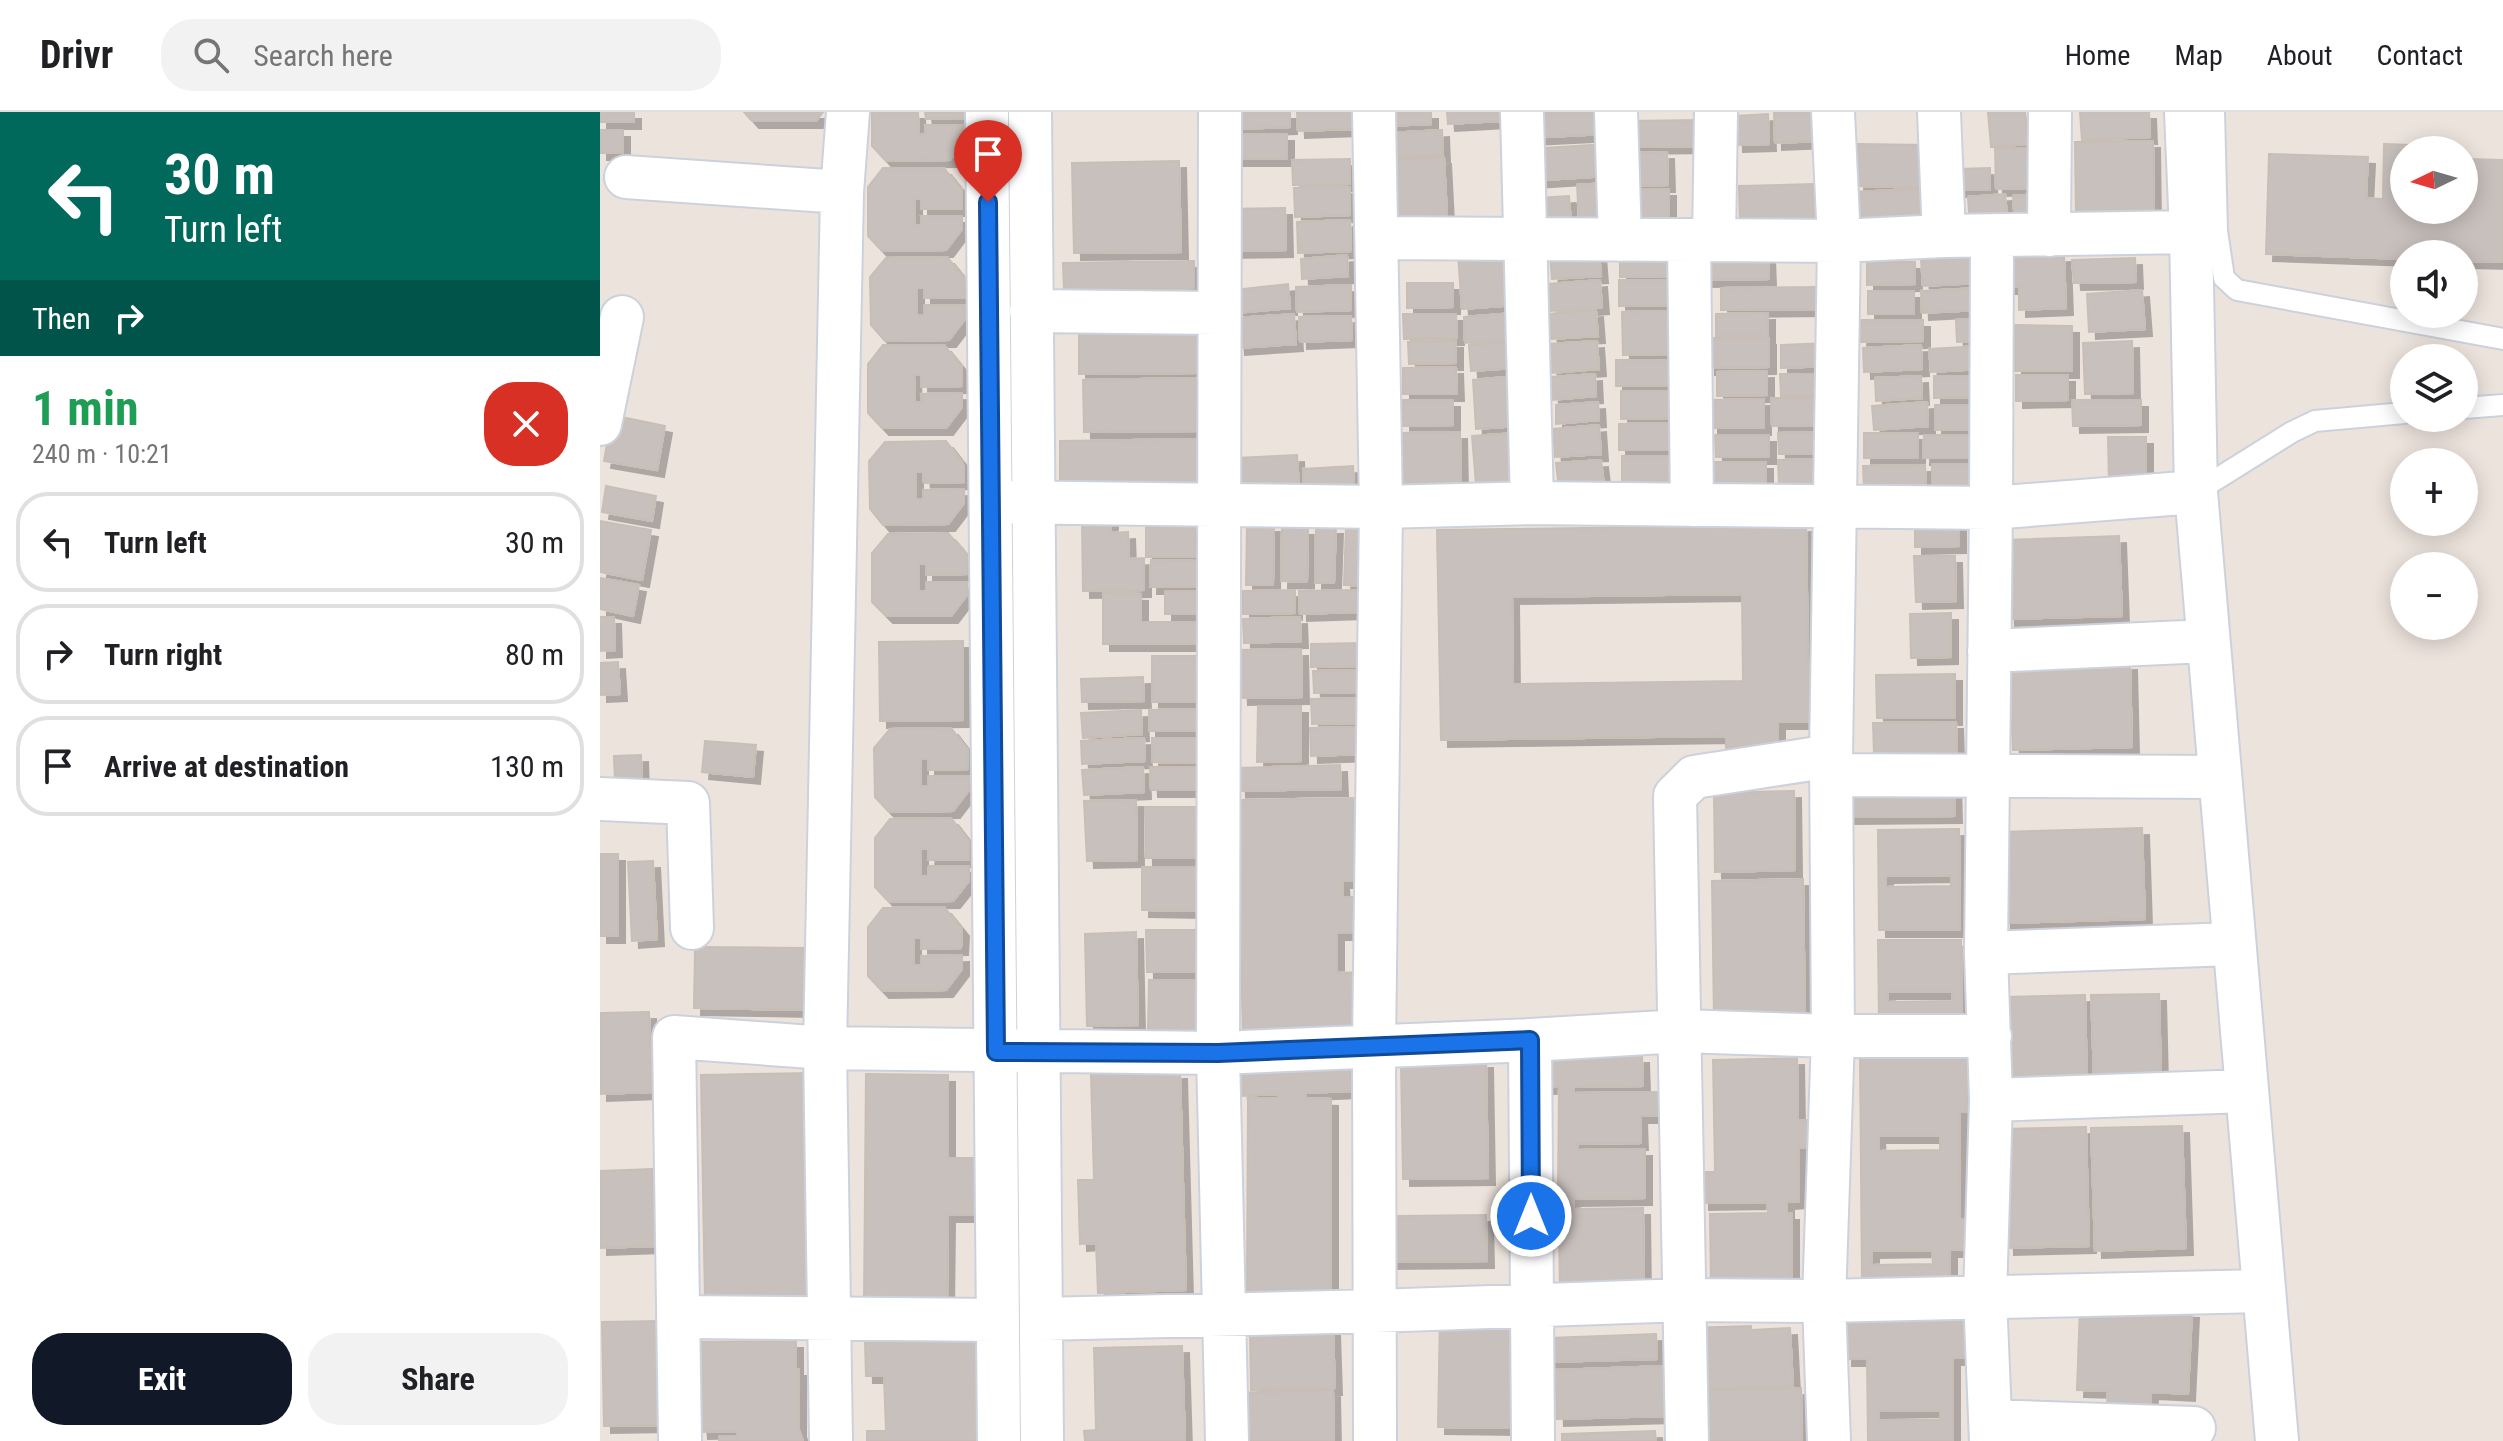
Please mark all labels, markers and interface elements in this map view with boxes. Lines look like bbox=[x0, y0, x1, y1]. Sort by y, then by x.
search box bbox=[161, 19, 721, 91]
text: Drivr bbox=[40, 33, 113, 77]
icon: search bbox=[189, 33, 233, 77]
text: Search here bbox=[253, 38, 393, 73]
text: Home bbox=[2065, 39, 2130, 72]
text: Map bbox=[2174, 39, 2223, 72]
text: About bbox=[2267, 39, 2333, 72]
text: Contact bbox=[2377, 39, 2463, 72]
pin bbox=[954, 120, 1022, 202]
icon: arrive bbox=[966, 132, 1010, 176]
north arrow bbox=[2390, 136, 2478, 224]
map controls bbox=[2390, 136, 2478, 640]
text: 30 m bbox=[164, 142, 275, 208]
icon: left bbox=[32, 144, 136, 248]
text: Turn left bbox=[164, 209, 282, 251]
button: sound bbox=[2390, 240, 2478, 328]
icon: right bbox=[107, 296, 151, 340]
text: Then bbox=[32, 301, 91, 336]
button: layers bbox=[2390, 344, 2478, 432]
text: 1 min bbox=[32, 380, 139, 437]
button: close bbox=[484, 382, 568, 466]
text: 240 m · 10:21 bbox=[32, 439, 172, 469]
button: + bbox=[2390, 448, 2478, 536]
icon: left bbox=[36, 520, 80, 564]
text: Turn left bbox=[104, 525, 207, 560]
text: 30 m bbox=[505, 525, 564, 560]
button: − bbox=[2390, 552, 2478, 640]
icon: right bbox=[36, 632, 80, 676]
text: Turn right bbox=[104, 637, 222, 672]
text: 80 m bbox=[505, 637, 564, 672]
icon: arrive bbox=[36, 744, 80, 788]
text: Arrive at destination bbox=[104, 749, 349, 784]
text: 130 m bbox=[490, 749, 564, 784]
position arrow bbox=[1489, 1174, 1573, 1258]
button: Exit bbox=[32, 1333, 292, 1425]
button: Share bbox=[308, 1333, 568, 1425]

